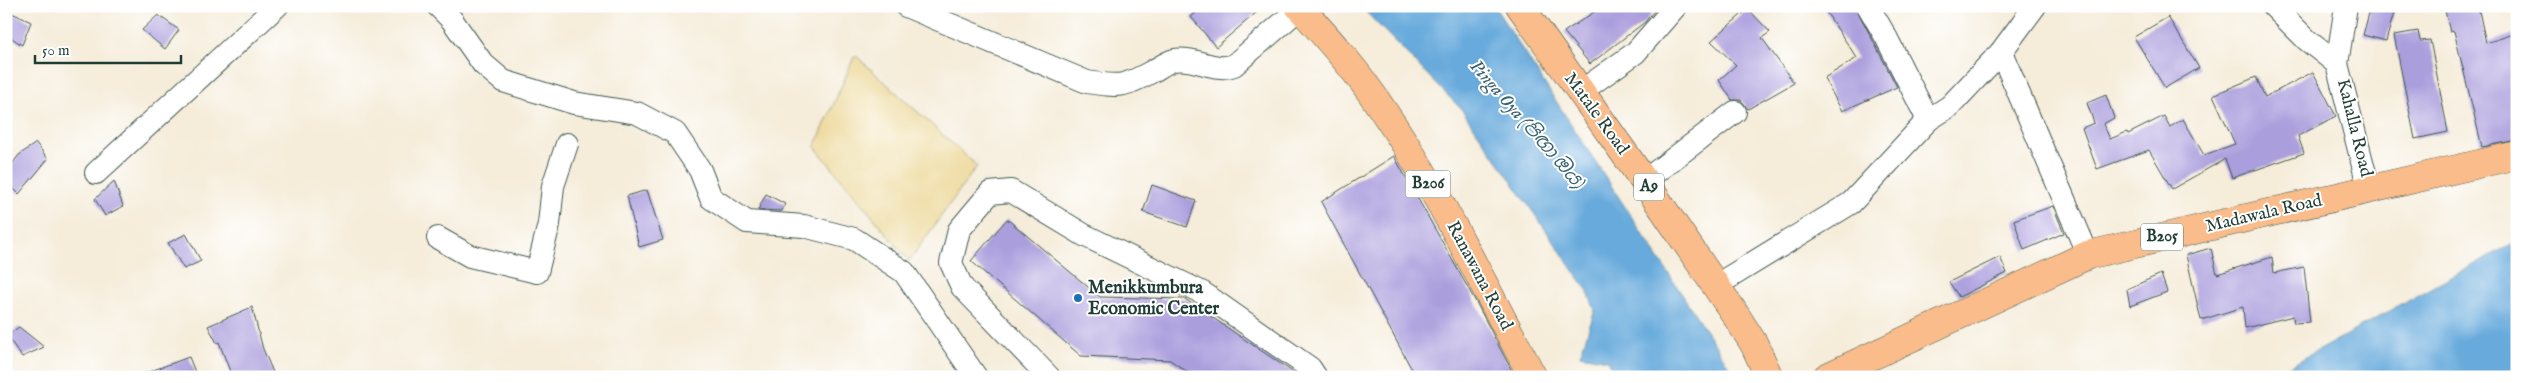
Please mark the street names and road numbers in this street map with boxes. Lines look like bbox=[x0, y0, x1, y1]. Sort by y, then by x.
street label: Matale Road bbox=[1558, 68, 1634, 160]
street label: Kahalla Road bbox=[2331, 77, 2377, 180]
road number: B206 bbox=[1406, 170, 1450, 198]
road number: A9 bbox=[1634, 173, 1664, 200]
street label: Madawala Road bbox=[2204, 189, 2325, 239]
street label: Ranawana Road bbox=[1441, 218, 1518, 335]
road number: B205 bbox=[2141, 223, 2183, 250]

